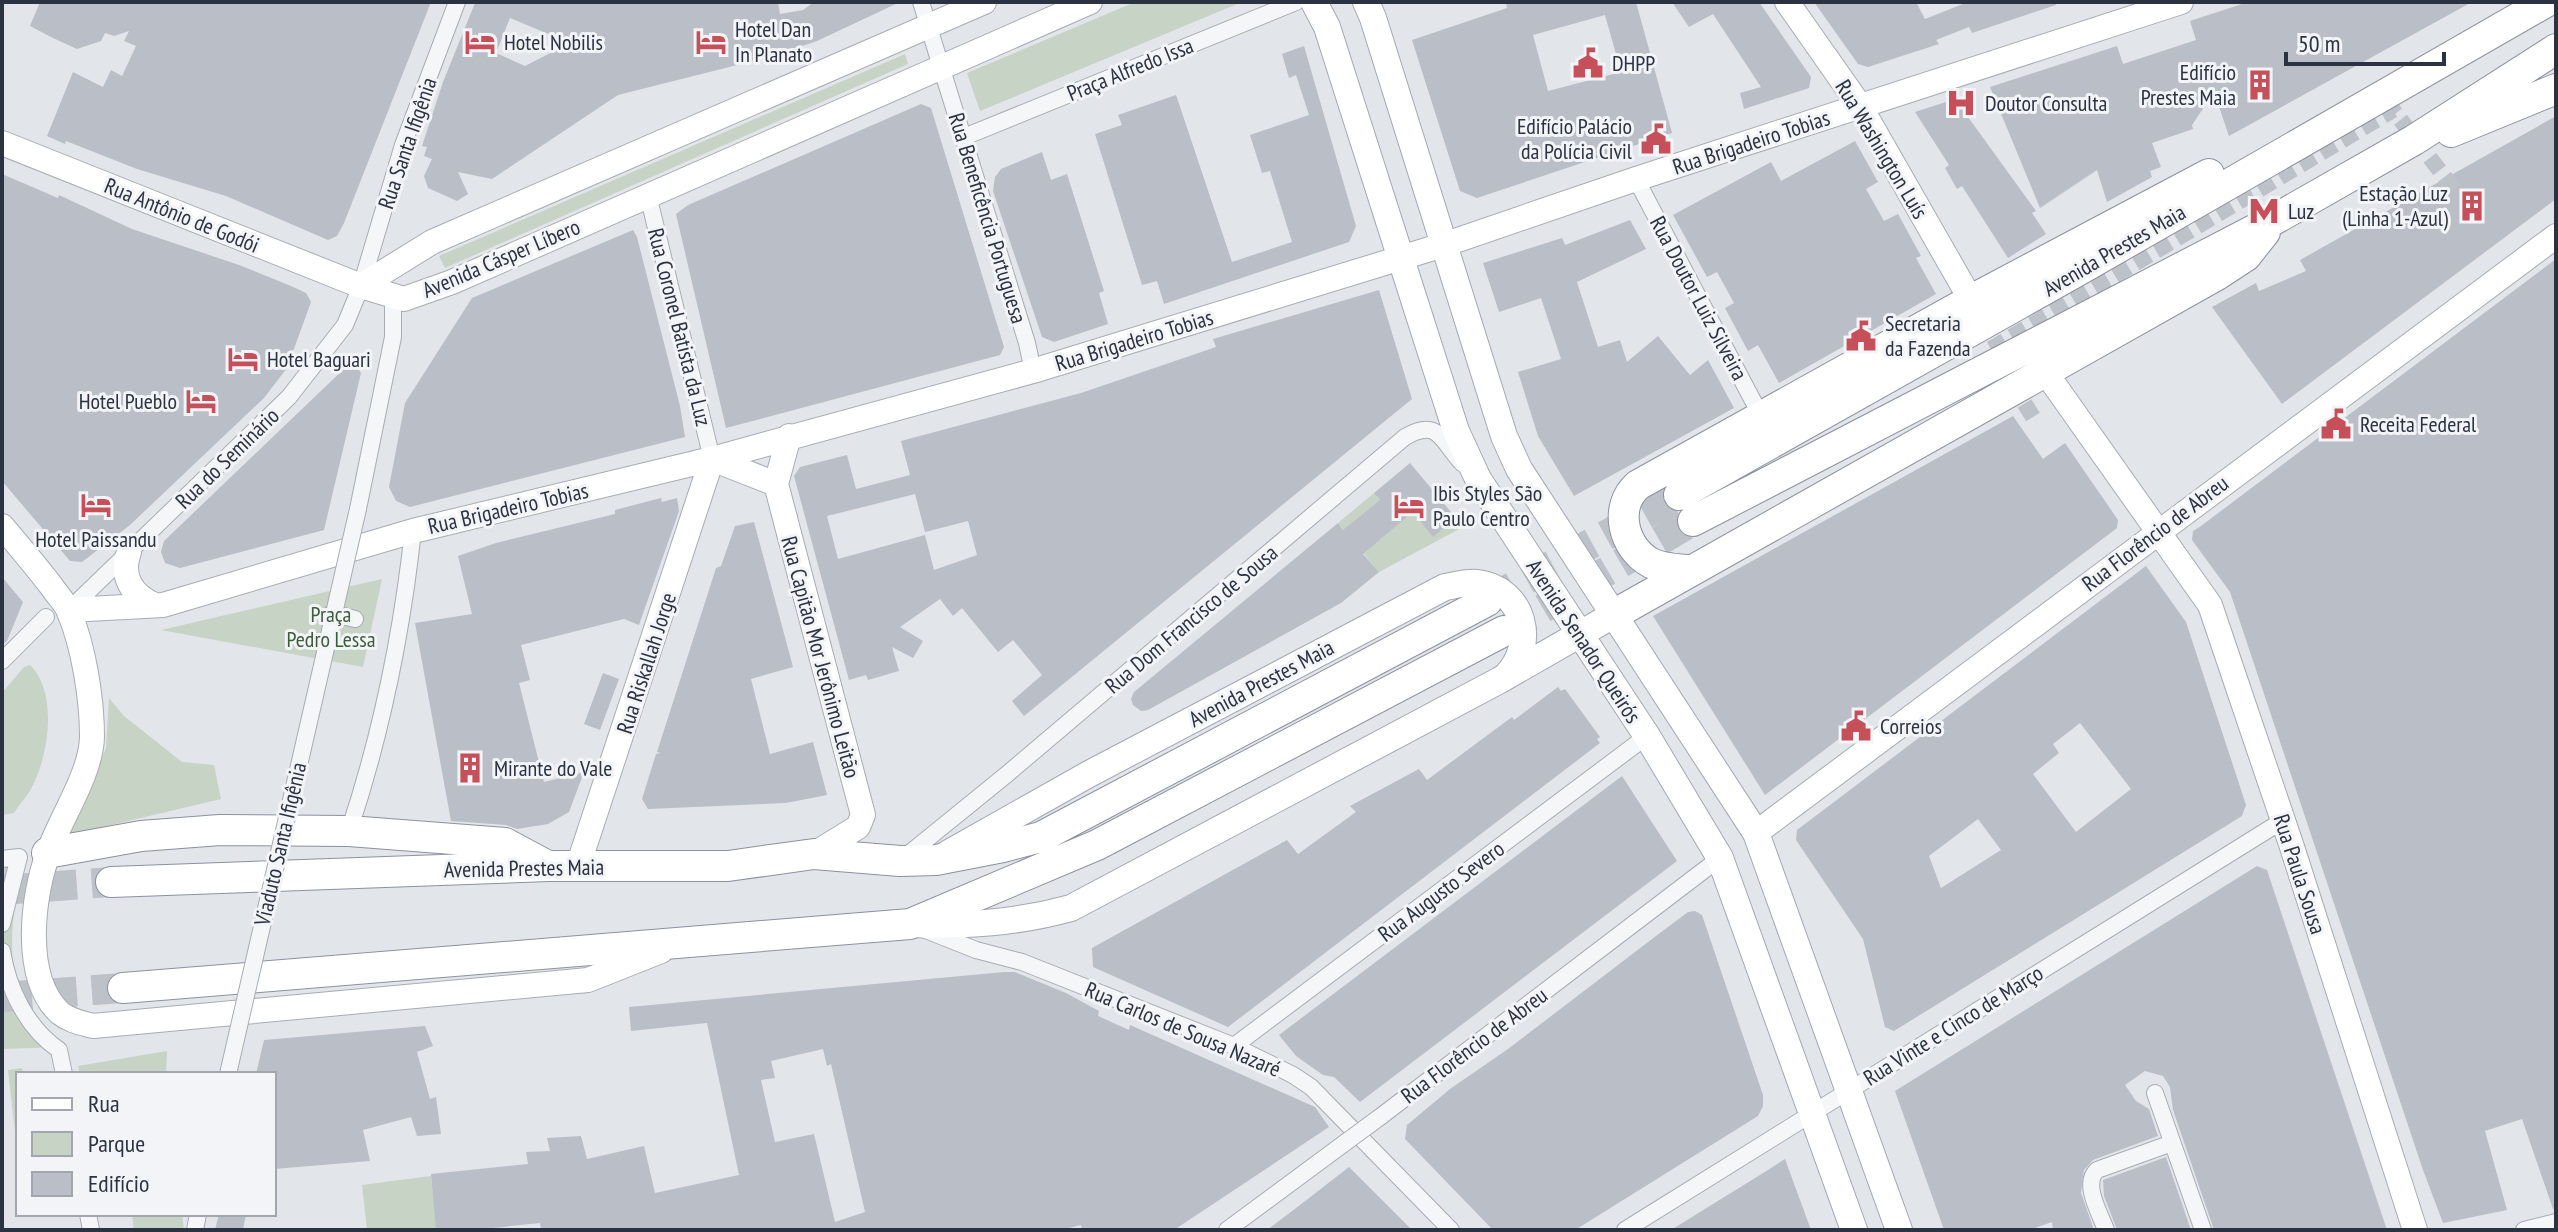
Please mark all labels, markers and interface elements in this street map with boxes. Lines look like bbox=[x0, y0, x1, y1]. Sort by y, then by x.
place label: Hotel Dan In Planato bbox=[735, 15, 812, 68]
scale bar bbox=[2286, 16, 2444, 66]
hotel icon: Hotel Nobilis bbox=[463, 25, 497, 59]
hotel icon: Hotel Dan In Planato bbox=[694, 25, 728, 59]
place label: Hotel Nobilis bbox=[504, 28, 603, 56]
text: 50 m bbox=[2298, 28, 2340, 59]
street label: Praça Alfredo Issa bbox=[1063, 31, 1197, 107]
public building icon: DHPP bbox=[1571, 46, 1605, 80]
place label: DHPP bbox=[1612, 49, 1655, 77]
place label: Edifício Prestes Maia bbox=[2141, 58, 2236, 111]
building icon: Edifício Prestes Maia bbox=[2243, 68, 2277, 102]
street label: Rua Santa Ifigênia bbox=[371, 73, 443, 213]
street label: Rua Washington Luís bbox=[1829, 74, 1935, 224]
hospital icon: Doutor Consulta bbox=[1944, 86, 1978, 120]
place label: Doutor Consulta bbox=[1985, 89, 2107, 117]
street label: Rua Brigadeiro Tobias bbox=[1669, 103, 1833, 181]
street label: Rua Beneficência Portuguesa bbox=[943, 109, 1033, 327]
place label: Edifício Palácio da Polícia Civil bbox=[1517, 112, 1633, 165]
public building icon: Edifício Palácio da Polícia Civil bbox=[1639, 122, 1673, 156]
street label: Rua Antônio de Godói bbox=[101, 171, 263, 259]
place label: Estação Luz (Linha 1-Azul) bbox=[2342, 179, 2449, 232]
building icon: Estação Luz (Linha 1-Azul) bbox=[2455, 189, 2489, 223]
metro station icon: Luz bbox=[2247, 194, 2281, 228]
place label: Luz bbox=[2288, 197, 2314, 225]
street label: Avenida Prestes Maia bbox=[2038, 198, 2190, 302]
street label: Rua Doutor Luiz Silveira bbox=[1644, 211, 1754, 385]
street label: Avenida Cásper Líbero bbox=[418, 212, 584, 304]
street label: Rua Coronel Batista da Luz bbox=[642, 225, 718, 429]
street label: Rua Brigadeiro Tobias bbox=[1052, 303, 1216, 377]
place label: Secretaria da Fazenda bbox=[1885, 309, 1971, 362]
public building icon: Secretaria da Fazenda bbox=[1844, 319, 1878, 353]
hotel icon: Hotel Baguari bbox=[226, 342, 260, 376]
place label: Hotel Baguari bbox=[267, 345, 371, 373]
hotel icon: Hotel Pueblo bbox=[184, 384, 218, 418]
place label: Hotel Pueblo bbox=[79, 387, 177, 415]
street label: Rua do Seminário bbox=[169, 402, 285, 514]
public building icon: Receita Federal bbox=[2319, 407, 2353, 441]
place label: Receita Federal bbox=[2360, 410, 2477, 438]
street label: Rua Florêncio de Abreu bbox=[2076, 469, 2234, 597]
street label: Rua Brigadeiro Tobias bbox=[425, 476, 591, 540]
place label: Ibis Styles São Paulo Centro bbox=[1433, 479, 1542, 532]
hotel icon: Hotel Paissandu bbox=[79, 488, 113, 522]
hotel icon: Ibis Styles São Paulo Centro bbox=[1392, 489, 1426, 523]
place label: Hotel Paissandu bbox=[35, 525, 157, 553]
street label: Rua Capitão Mor Jerônimo Leitão bbox=[775, 533, 867, 781]
street label: Rua Dom Francisco de Sousa bbox=[1099, 539, 1283, 699]
street label: Avenida Senador Queirós bbox=[1521, 554, 1647, 728]
street label: Rua Riskallah Jorge bbox=[610, 589, 682, 737]
park label: Praça Pedro Lessa bbox=[286, 600, 376, 653]
street label: Avenida Prestes Maia bbox=[1184, 633, 1338, 733]
public building icon: Correios bbox=[1839, 709, 1873, 743]
place label: Correios bbox=[1880, 712, 1942, 740]
building icon: Mirante do Vale bbox=[453, 751, 487, 785]
place label: Mirante do Vale bbox=[494, 754, 612, 782]
street label: Viaduto Santa Ifigênia bbox=[247, 760, 312, 929]
street label: Rua Paula Sousa bbox=[2267, 810, 2333, 938]
street label: Rua Augusto Severo bbox=[1372, 834, 1510, 948]
street label: Avenida Prestes Maia bbox=[444, 853, 604, 883]
street label: Rua Vinte e Cinco de Março bbox=[1858, 958, 2048, 1092]
street label: Rua Carlos de Sousa Nazaré bbox=[1081, 975, 1285, 1083]
street label: Rua Florêncio de Abreu bbox=[1395, 981, 1553, 1109]
legend bbox=[16, 1072, 276, 1216]
text: Rua bbox=[88, 1088, 120, 1119]
text: Parque bbox=[88, 1128, 145, 1159]
text: Edifício bbox=[88, 1168, 149, 1199]

